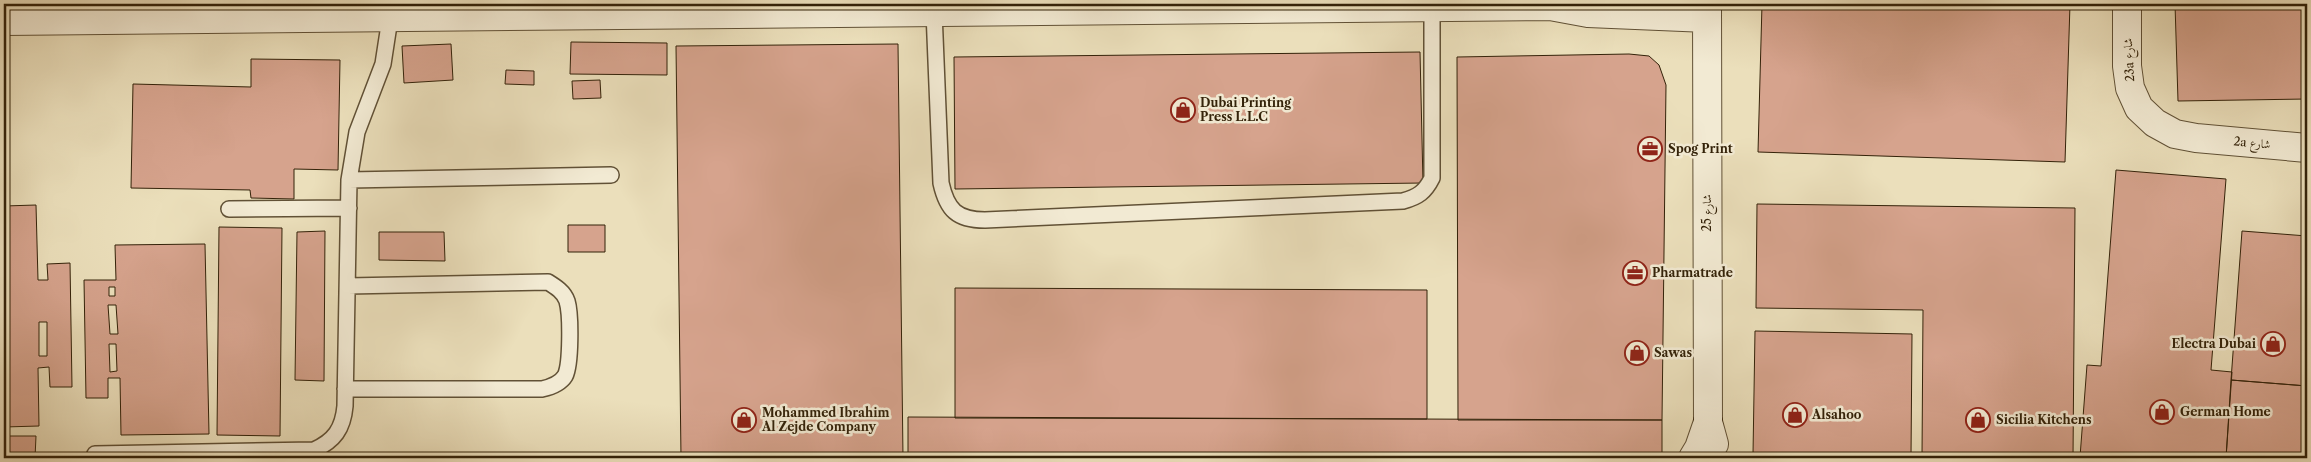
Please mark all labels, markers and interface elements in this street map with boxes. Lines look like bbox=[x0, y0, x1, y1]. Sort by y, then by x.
street label: 23a شارع bbox=[2120, 37, 2141, 82]
place label: Dubai Printing Press L.L.C bbox=[1200, 95, 1292, 124]
shop icon: Dubai Printing Press L.L.C bbox=[1170, 97, 1196, 123]
street label: 2a شارع bbox=[2233, 133, 2271, 156]
office icon: Spog Print bbox=[1637, 136, 1663, 162]
place label: Spog Print bbox=[1668, 141, 1733, 156]
street label: شارع 25 bbox=[1699, 194, 1718, 232]
office icon: Pharmatrade bbox=[1622, 260, 1648, 286]
place label: Pharmatrade bbox=[1652, 265, 1733, 280]
shop icon: Electra Dubai bbox=[2260, 331, 2286, 357]
place label: Electra Dubai bbox=[2171, 336, 2257, 351]
shop icon: Sawas bbox=[1624, 340, 1650, 366]
place label: Sawas bbox=[1654, 345, 1692, 360]
shop icon: German Home bbox=[2149, 399, 2175, 425]
shop icon: Alsahoo bbox=[1782, 402, 1808, 428]
place label: German Home bbox=[2180, 404, 2271, 419]
place label: Mohammed Ibrahim Al Zejde Company bbox=[761, 405, 889, 434]
shop icon: Mohammed Ibrahim Al Zejde Company bbox=[731, 407, 757, 433]
place label: Alsahoo bbox=[1811, 407, 1862, 422]
shop icon: Sicilia Kitchens bbox=[1965, 407, 1991, 433]
place label: Sicilia Kitchens bbox=[1996, 412, 2092, 427]

